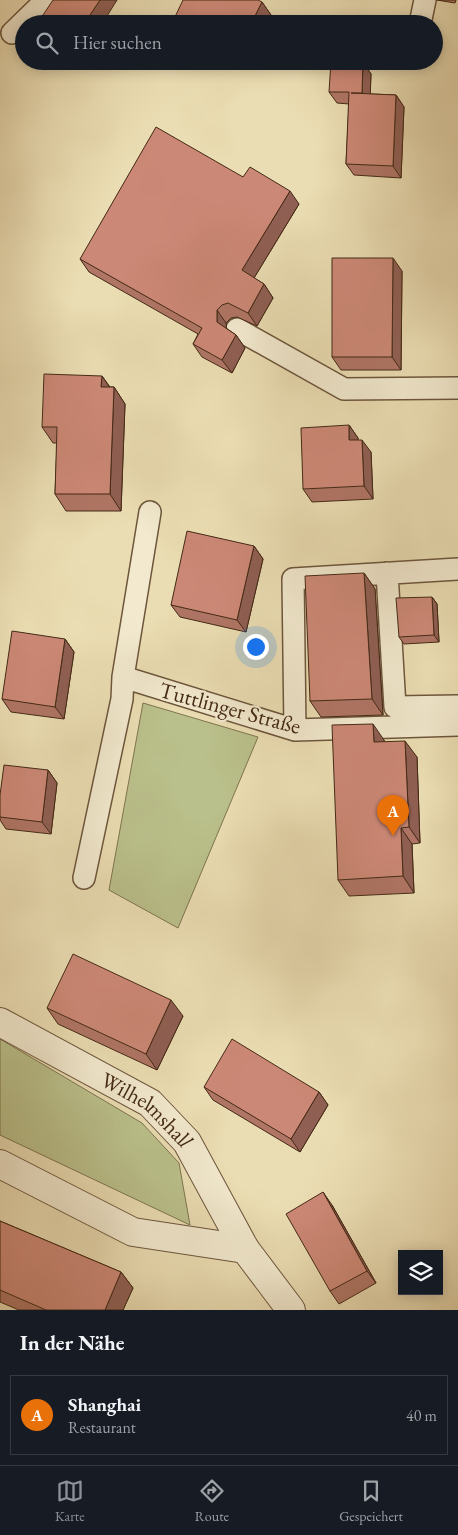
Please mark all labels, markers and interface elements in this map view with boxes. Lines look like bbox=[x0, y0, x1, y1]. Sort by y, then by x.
search box bbox=[15, 15, 443, 70]
icon: search bbox=[33, 29, 61, 57]
text: Hier suchen bbox=[73, 30, 162, 55]
your location bbox=[243, 634, 269, 660]
street label: Tuttlinger Straße bbox=[156, 675, 304, 741]
pin: A bbox=[377, 795, 409, 836]
street label: Wilhelmshall bbox=[96, 1065, 201, 1152]
map controls bbox=[398, 1250, 443, 1295]
button: layers bbox=[398, 1250, 443, 1295]
text: In der Nähe bbox=[20, 1329, 125, 1356]
text: Shanghai bbox=[68, 1392, 141, 1417]
text: A bbox=[31, 1405, 43, 1426]
text: 40 m bbox=[406, 1405, 437, 1426]
text: Restaurant bbox=[68, 1417, 136, 1438]
tab: Karte bbox=[55, 1477, 85, 1525]
tab: Route bbox=[195, 1477, 229, 1525]
tab: Gespeichert bbox=[339, 1477, 403, 1525]

